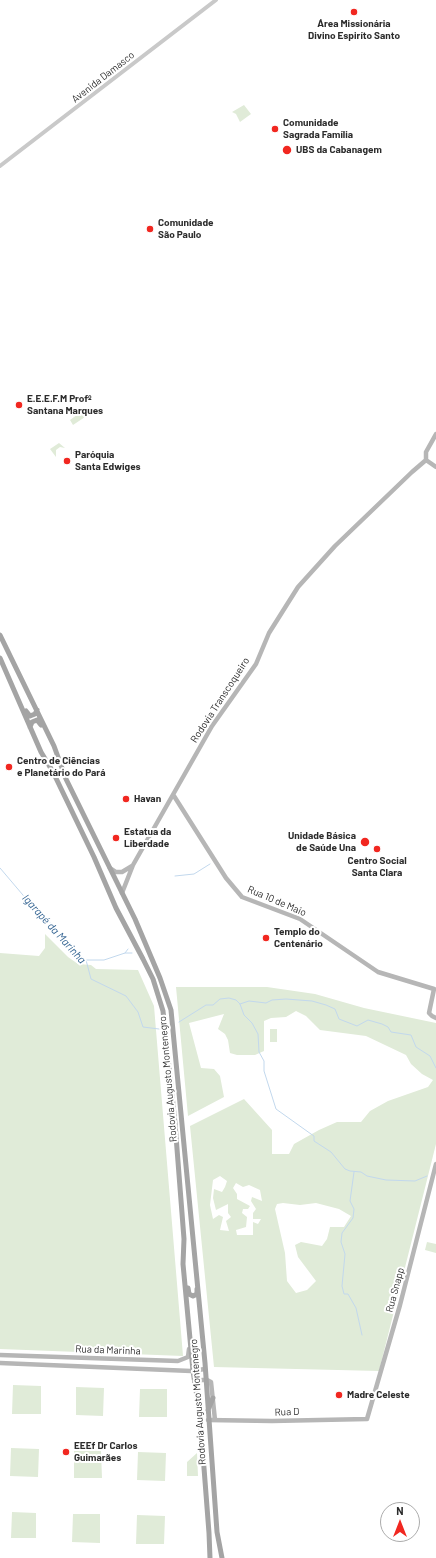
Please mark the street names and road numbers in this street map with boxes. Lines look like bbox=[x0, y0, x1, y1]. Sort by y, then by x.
street label: Avenida Damasco bbox=[69, 49, 137, 105]
street label: Rodovia Transcoqueiro bbox=[188, 655, 252, 745]
street label: Rua 10 de Maio bbox=[246, 883, 308, 919]
street label: Rodovia Augusto Montenegro bbox=[157, 1016, 179, 1142]
street label: Rua Snapp bbox=[383, 1266, 407, 1314]
street label: Rodovia Augusto Montenegro bbox=[188, 1339, 208, 1465]
street label: Rua da Marinha bbox=[75, 1343, 141, 1357]
street label: Rua D bbox=[274, 1406, 300, 1418]

